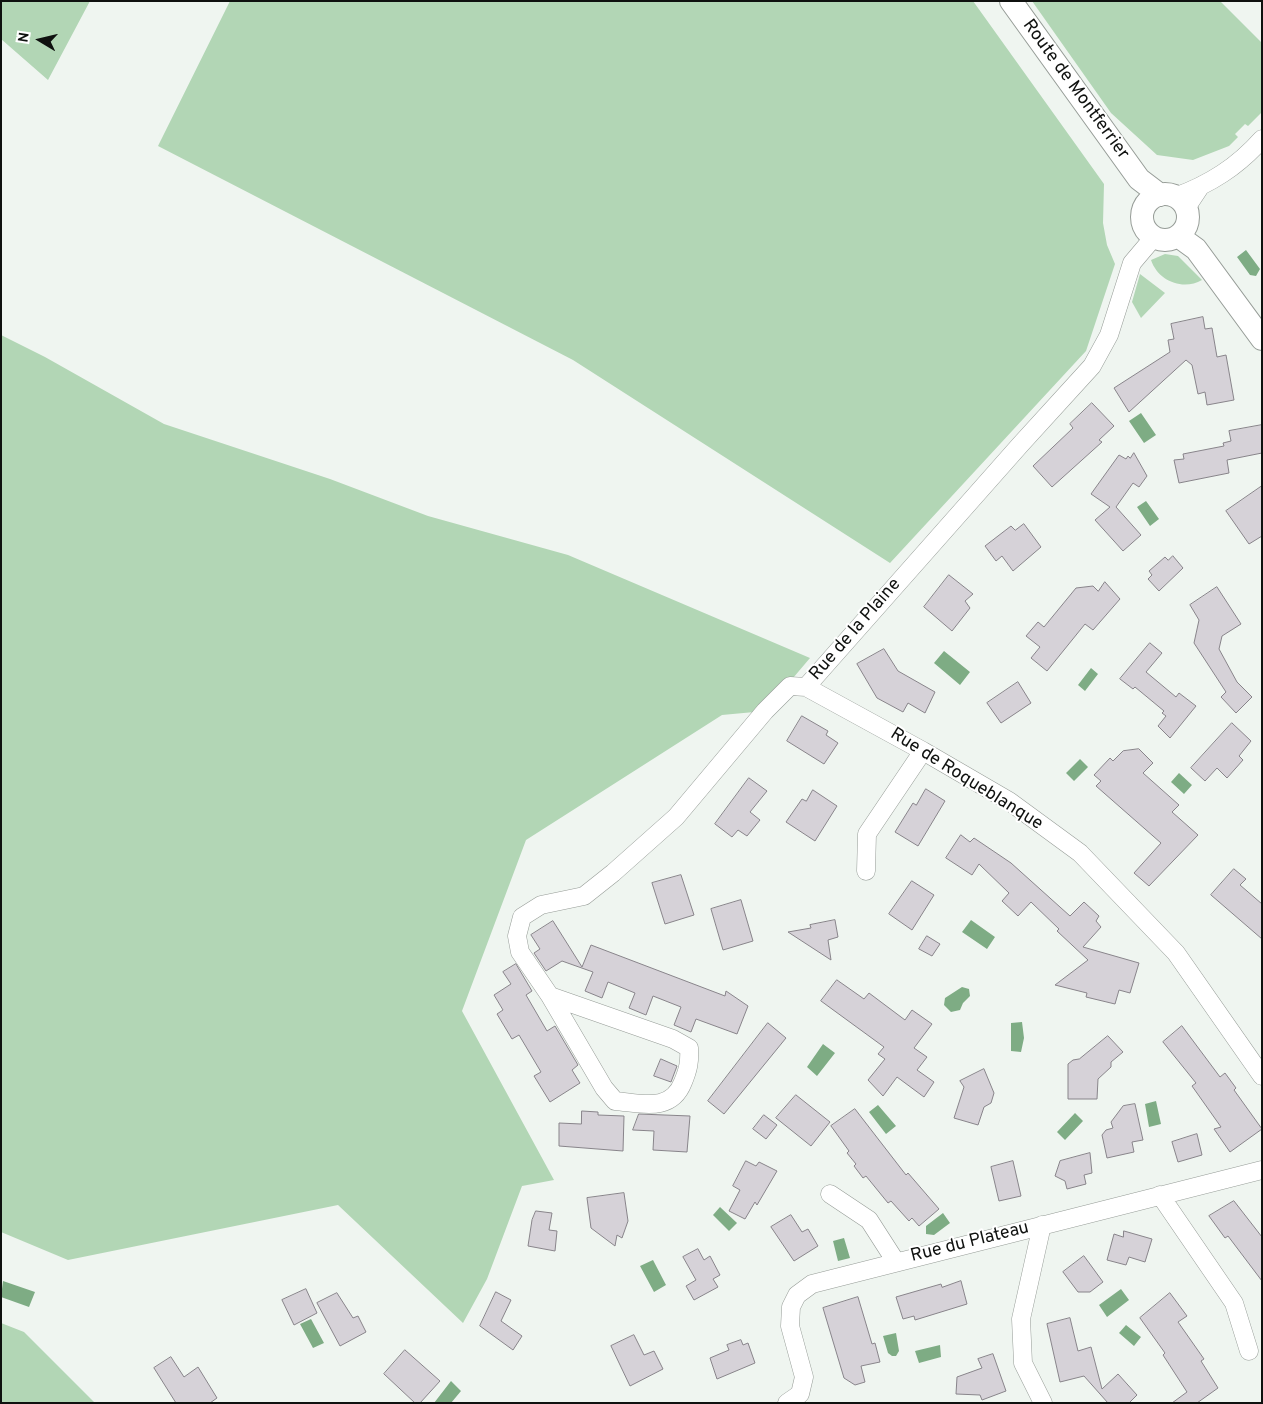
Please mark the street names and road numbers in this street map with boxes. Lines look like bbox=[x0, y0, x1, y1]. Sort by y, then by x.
street label: Route de Montferrier bbox=[1017, 16, 1133, 164]
street label: Rue de la Plaine bbox=[806, 575, 906, 685]
street label: Rue de Roqueblanque bbox=[886, 724, 1046, 836]
street label: Rue du Plateau bbox=[909, 1218, 1031, 1268]

